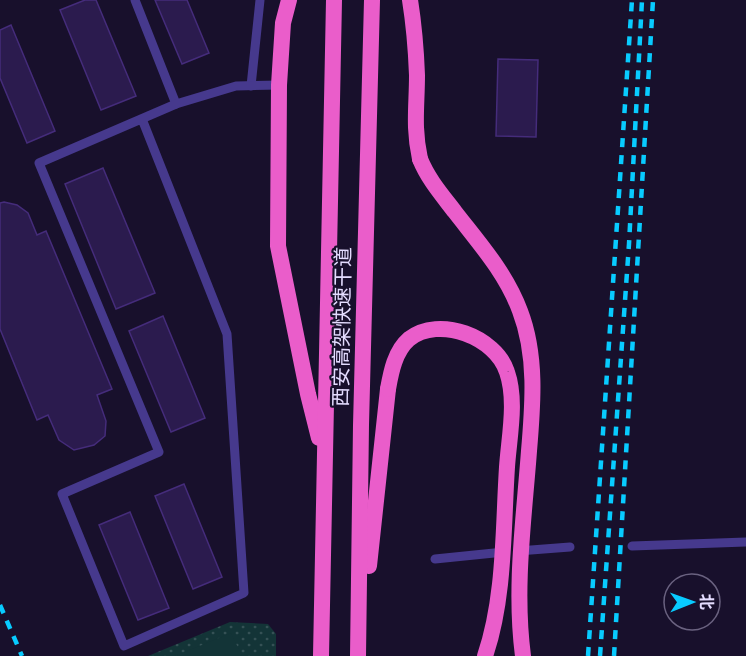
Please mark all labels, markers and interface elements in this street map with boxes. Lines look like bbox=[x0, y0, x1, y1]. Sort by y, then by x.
street label: 西安高架快速干道 bbox=[328, 247, 358, 407]
north arrow bbox=[662, 572, 722, 632]
text: 北 bbox=[695, 594, 717, 610]

